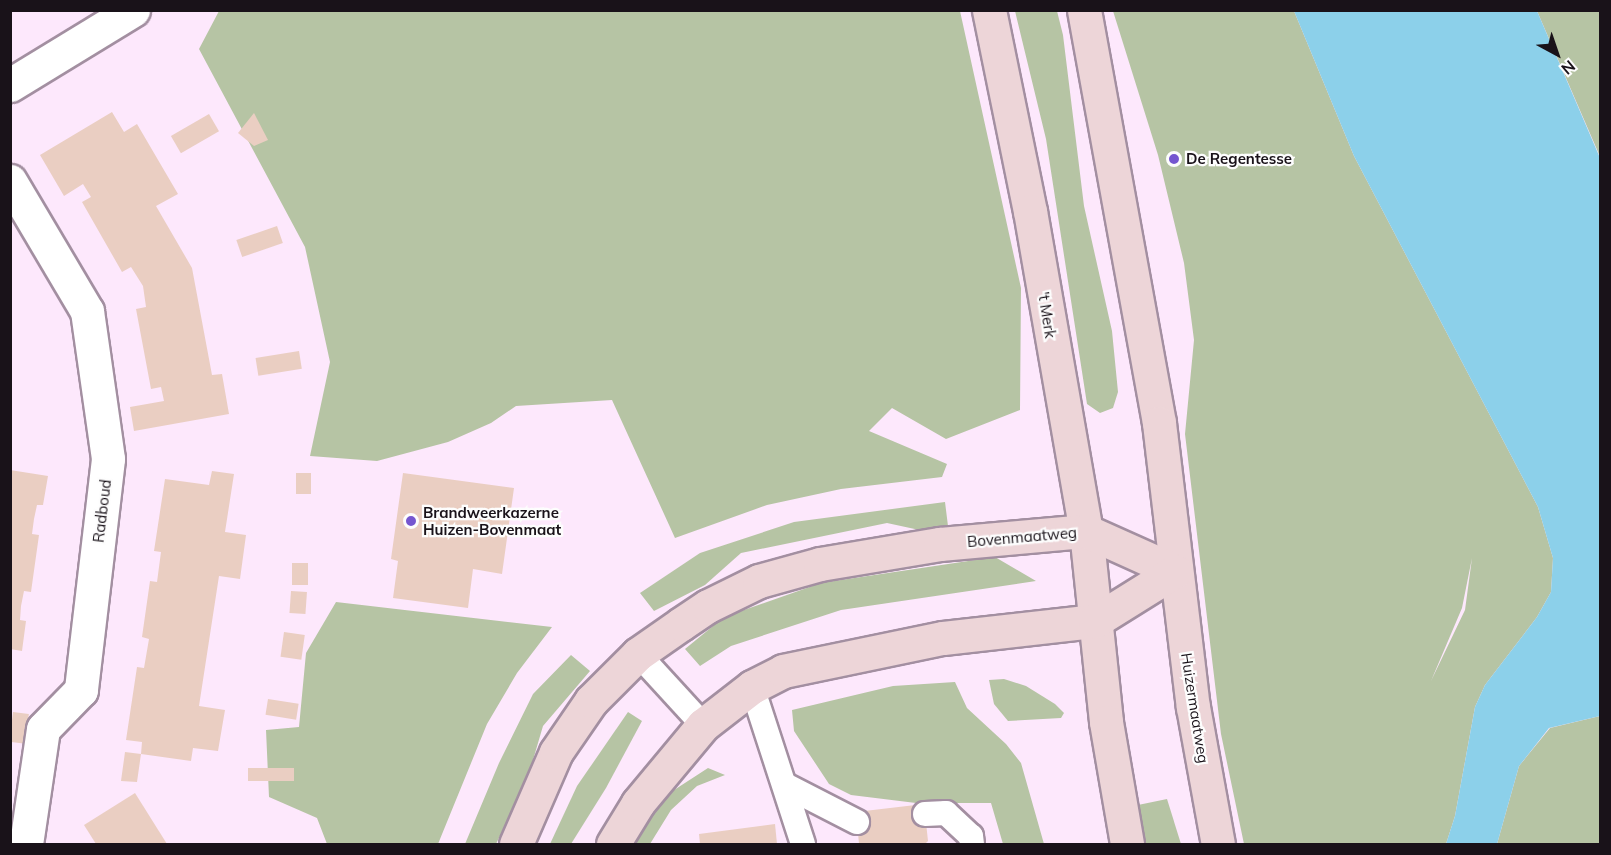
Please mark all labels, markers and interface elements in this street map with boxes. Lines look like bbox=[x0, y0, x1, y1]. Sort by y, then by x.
north arrow bbox=[1527, 24, 1587, 84]
text: N bbox=[1558, 56, 1580, 79]
place label: De Regentesse bbox=[1186, 150, 1292, 168]
marker: De Regentesse bbox=[1167, 152, 1181, 166]
street label: 't Merk bbox=[1034, 291, 1060, 339]
street label: Radboud bbox=[89, 478, 115, 544]
place label: Brandweerkazerne Huizen-Bovenmaat bbox=[423, 503, 561, 538]
marker: Brandweerkazerne Huizen-Bovenmaat bbox=[404, 514, 418, 528]
street label: Bovenmaatweg bbox=[966, 523, 1078, 551]
street label: Huizermaatweg bbox=[1177, 651, 1213, 765]

